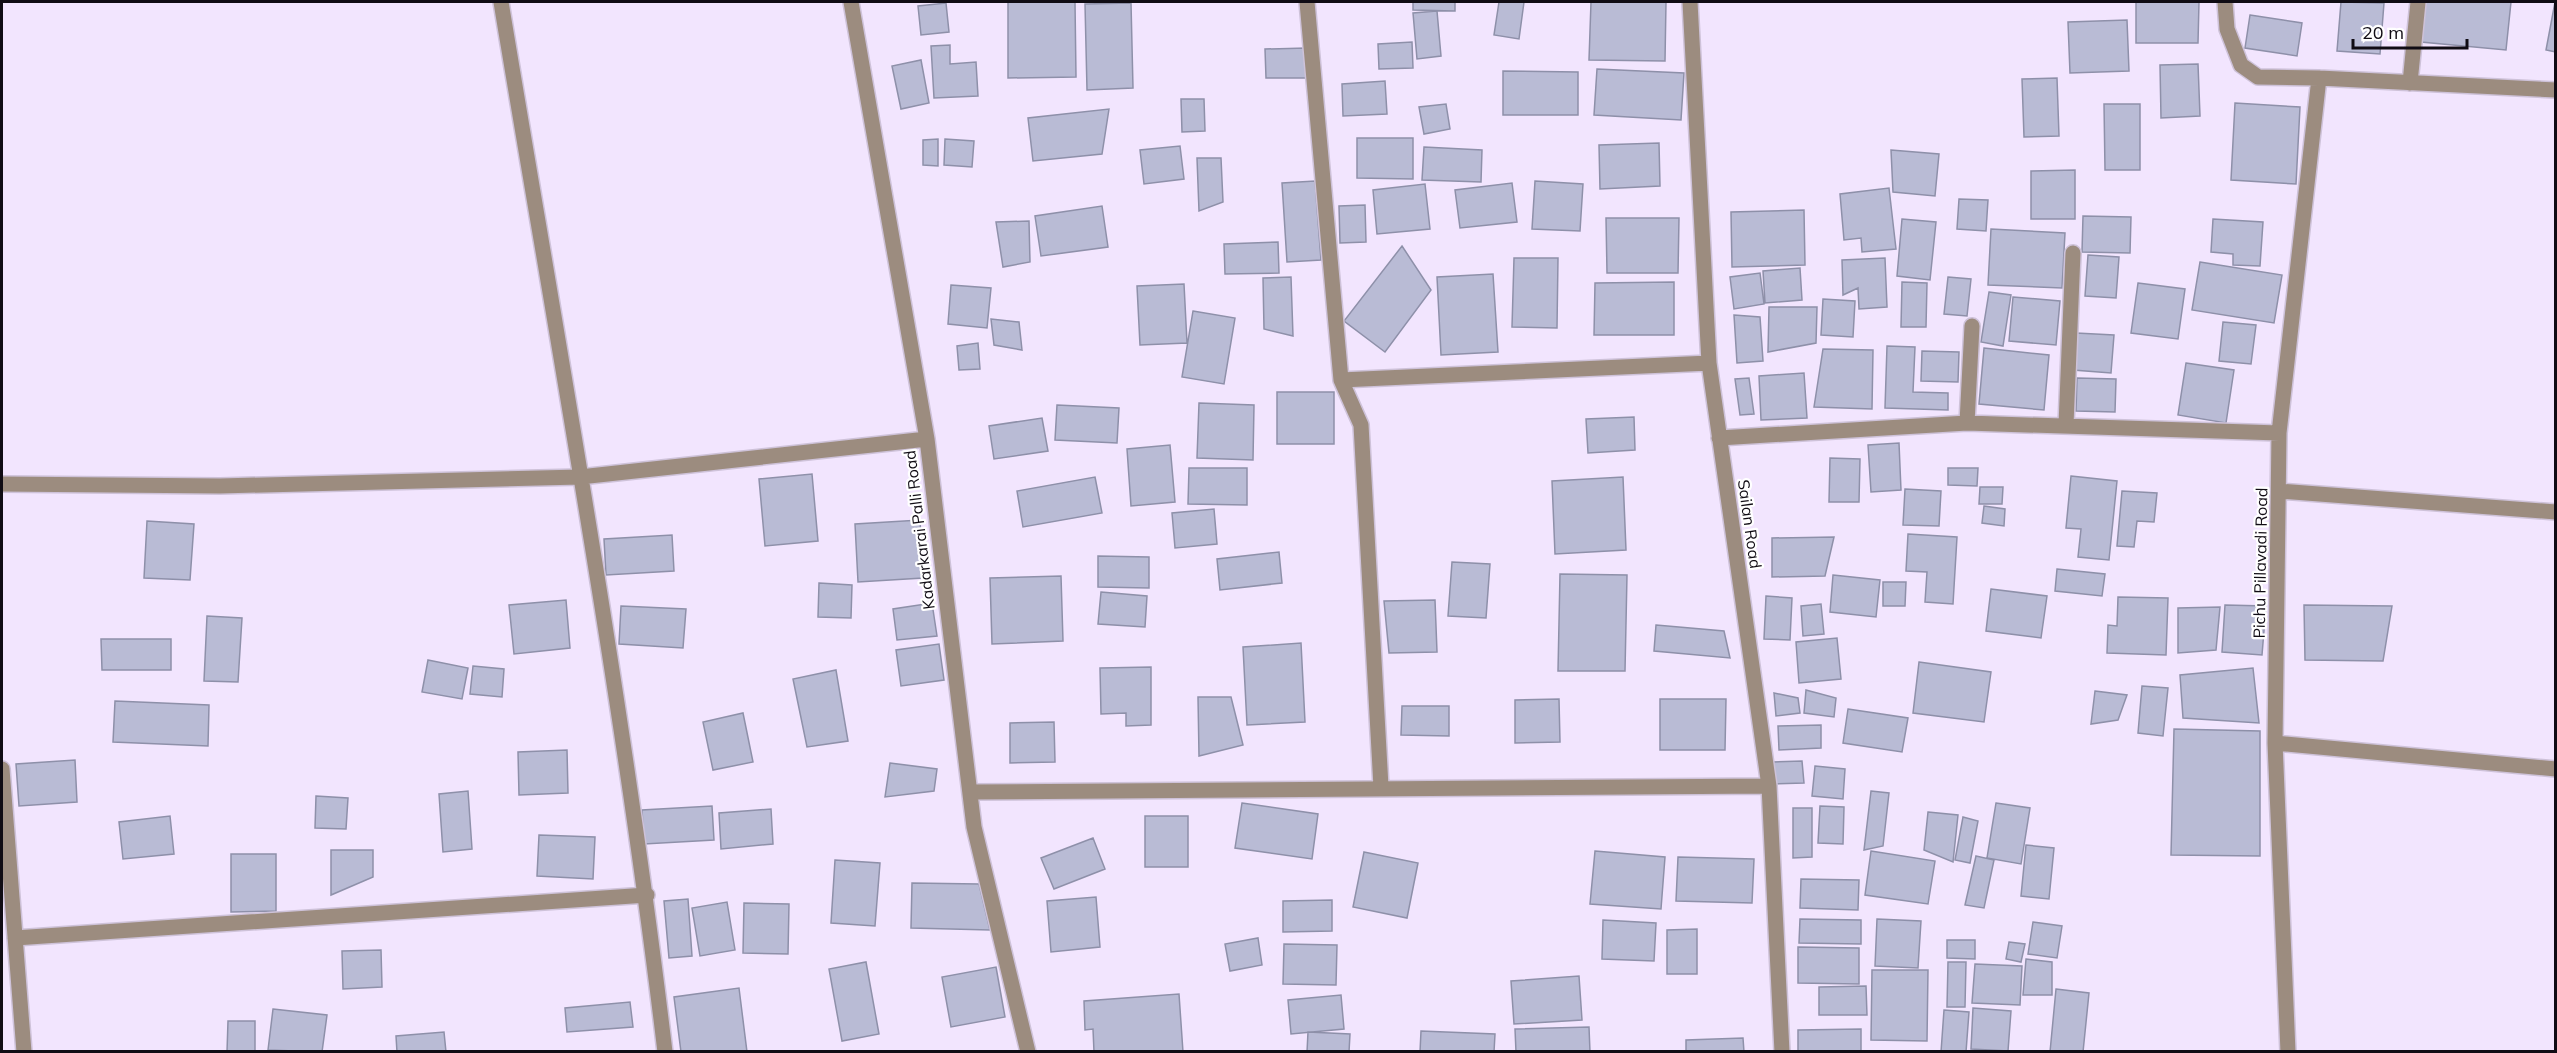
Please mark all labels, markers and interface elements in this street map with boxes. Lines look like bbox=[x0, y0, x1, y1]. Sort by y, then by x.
scale bar bbox=[2353, 12, 2467, 50]
text: 20 m bbox=[2362, 21, 2404, 44]
street label: Kadarkarai Palli Road bbox=[899, 449, 939, 611]
street label: Sailan Road bbox=[1734, 478, 1766, 570]
street label: Pichu Pillavadi Road bbox=[2249, 487, 2271, 639]

